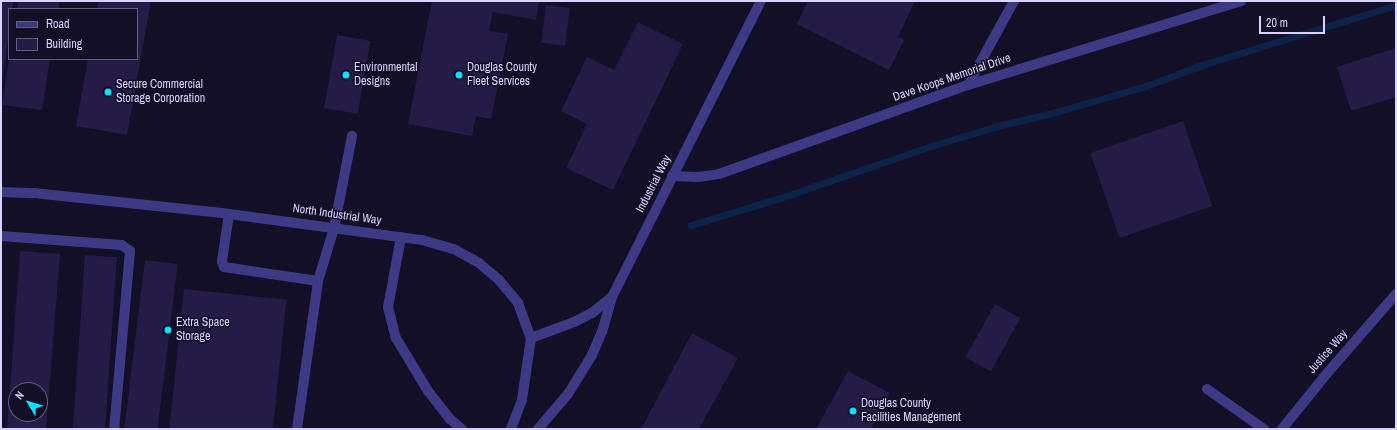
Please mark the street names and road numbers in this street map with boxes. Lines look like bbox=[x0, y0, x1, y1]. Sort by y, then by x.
street label: Dave Koops Memorial Drive bbox=[891, 51, 1013, 105]
street label: Industrial Way bbox=[633, 153, 675, 215]
street label: North Industrial Way bbox=[292, 202, 382, 228]
street label: Justice Way bbox=[1305, 327, 1351, 377]

